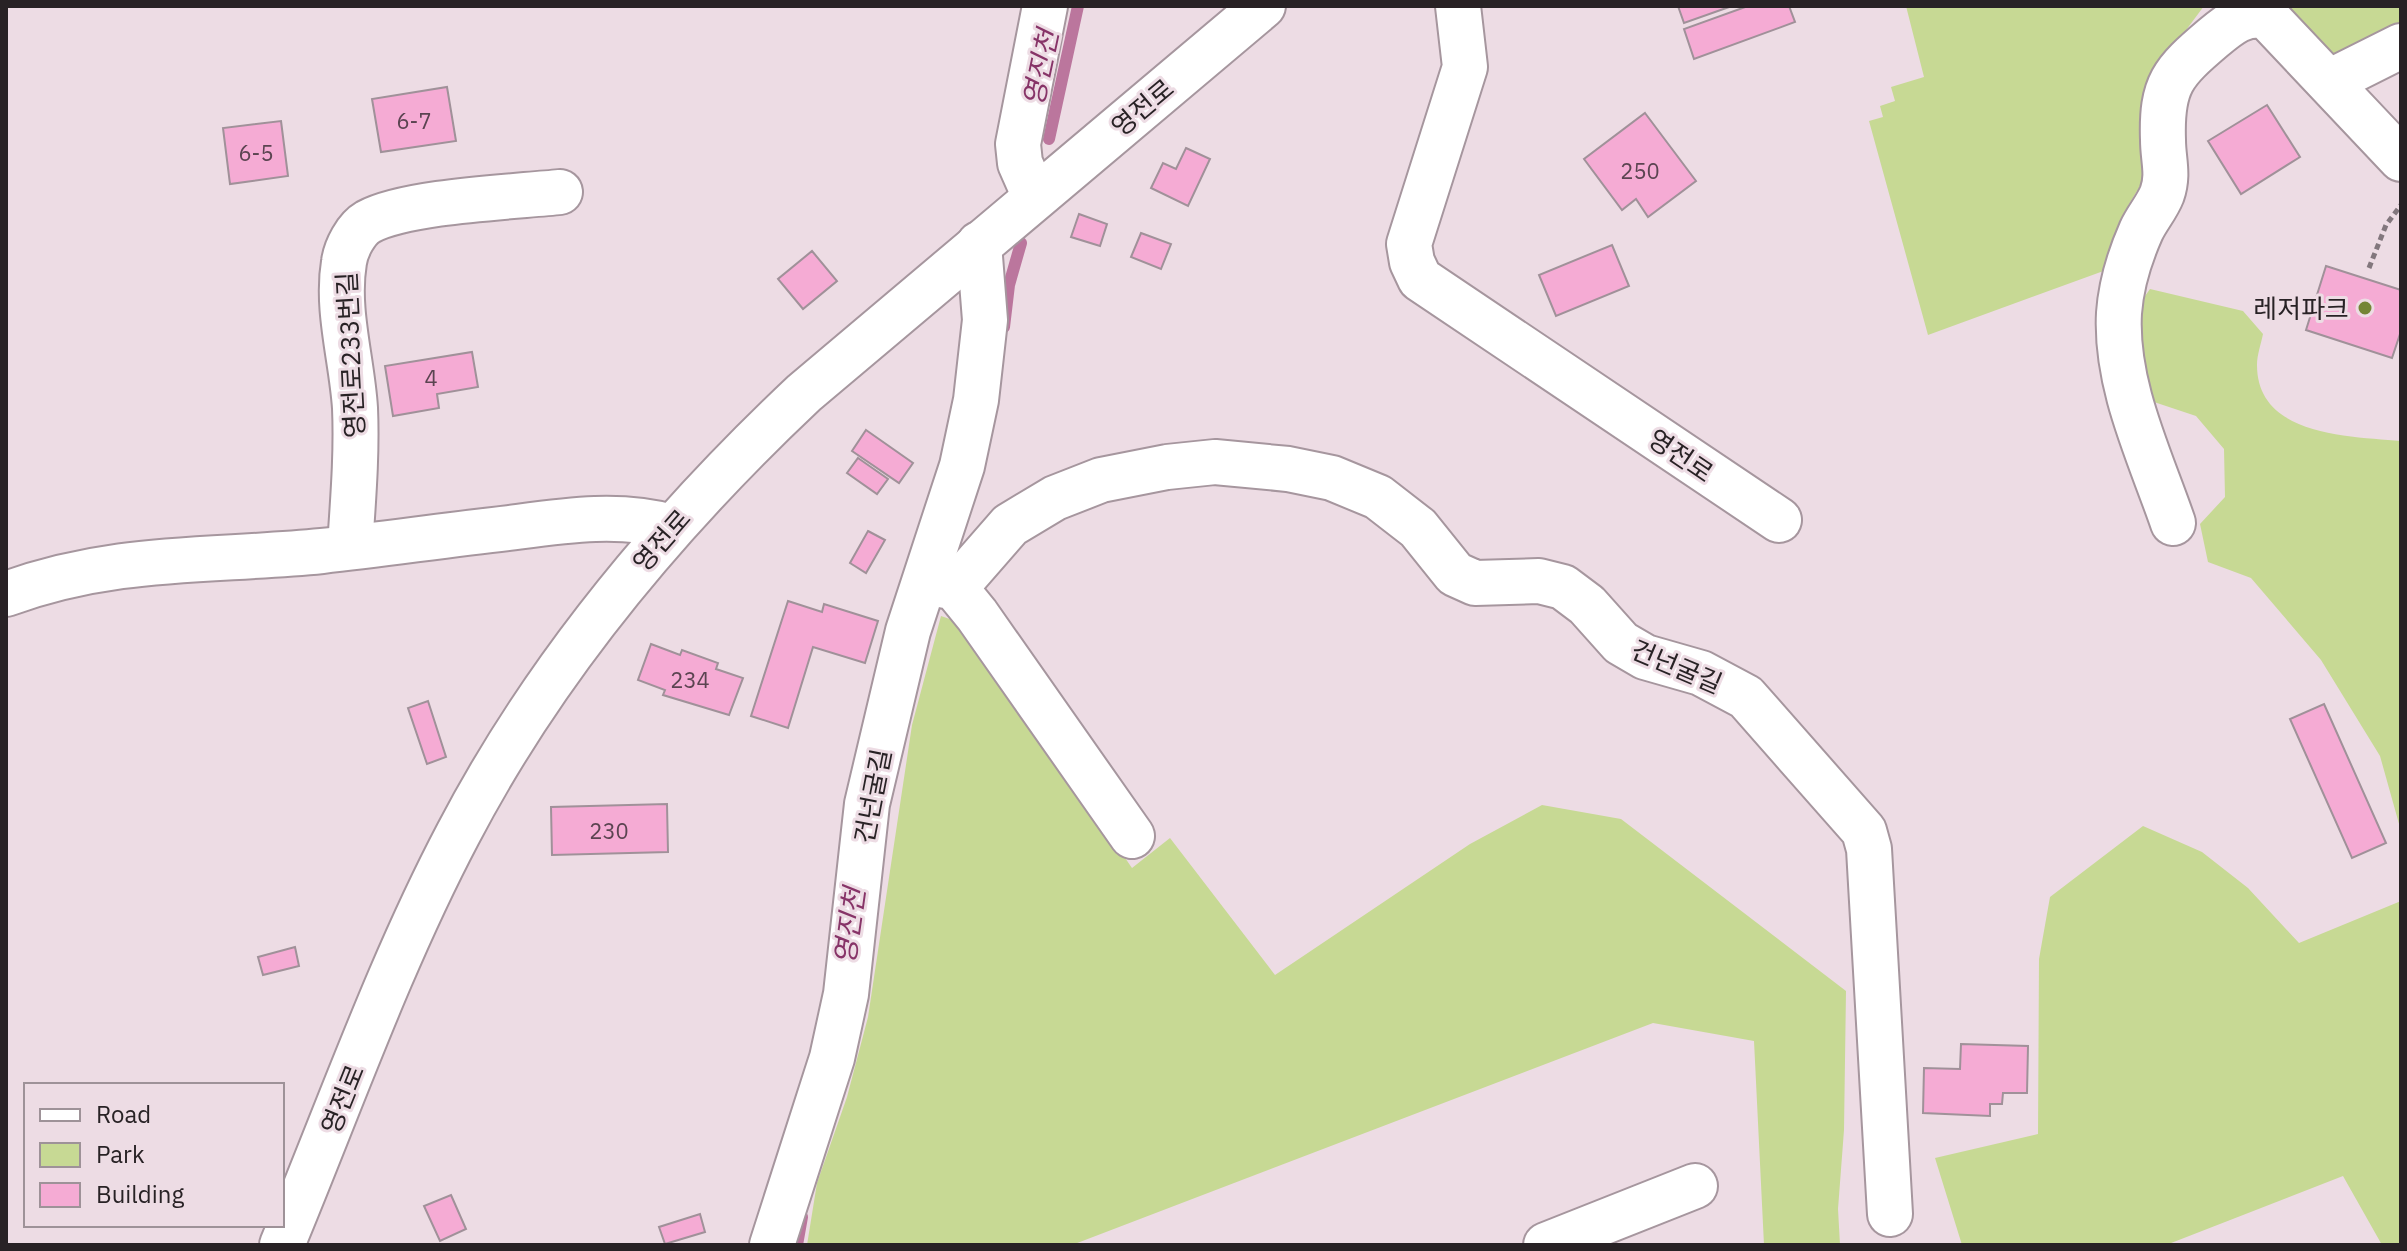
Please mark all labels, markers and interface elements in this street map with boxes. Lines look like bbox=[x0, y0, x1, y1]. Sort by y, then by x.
water label: 영진천 bbox=[1014, 23, 1067, 110]
street label: 영전로 bbox=[1104, 71, 1180, 143]
house number: 6-7 bbox=[396, 106, 432, 135]
house number: 6-5 bbox=[238, 138, 274, 167]
house number: 250 bbox=[1620, 156, 1660, 185]
street label: 영전로233번길 bbox=[329, 271, 371, 439]
place label: 레저파크 bbox=[2253, 291, 2349, 325]
marker: 레저파크 bbox=[2356, 299, 2374, 317]
house number: 4 bbox=[424, 363, 438, 392]
street label: 영전로 bbox=[1642, 421, 1720, 489]
street label: 영전로 bbox=[625, 502, 697, 578]
street label: 건넌굴길 bbox=[1626, 632, 1728, 700]
house number: 234 bbox=[670, 665, 710, 694]
street label: 건넌굴길 bbox=[846, 746, 898, 846]
house number: 230 bbox=[589, 816, 629, 845]
water label: 영진천 bbox=[825, 882, 873, 967]
street label: 영전로 bbox=[313, 1059, 371, 1139]
legend bbox=[24, 1083, 284, 1227]
text: Road bbox=[96, 1098, 151, 1130]
text: Park bbox=[96, 1138, 145, 1170]
text: Building bbox=[96, 1178, 184, 1210]

